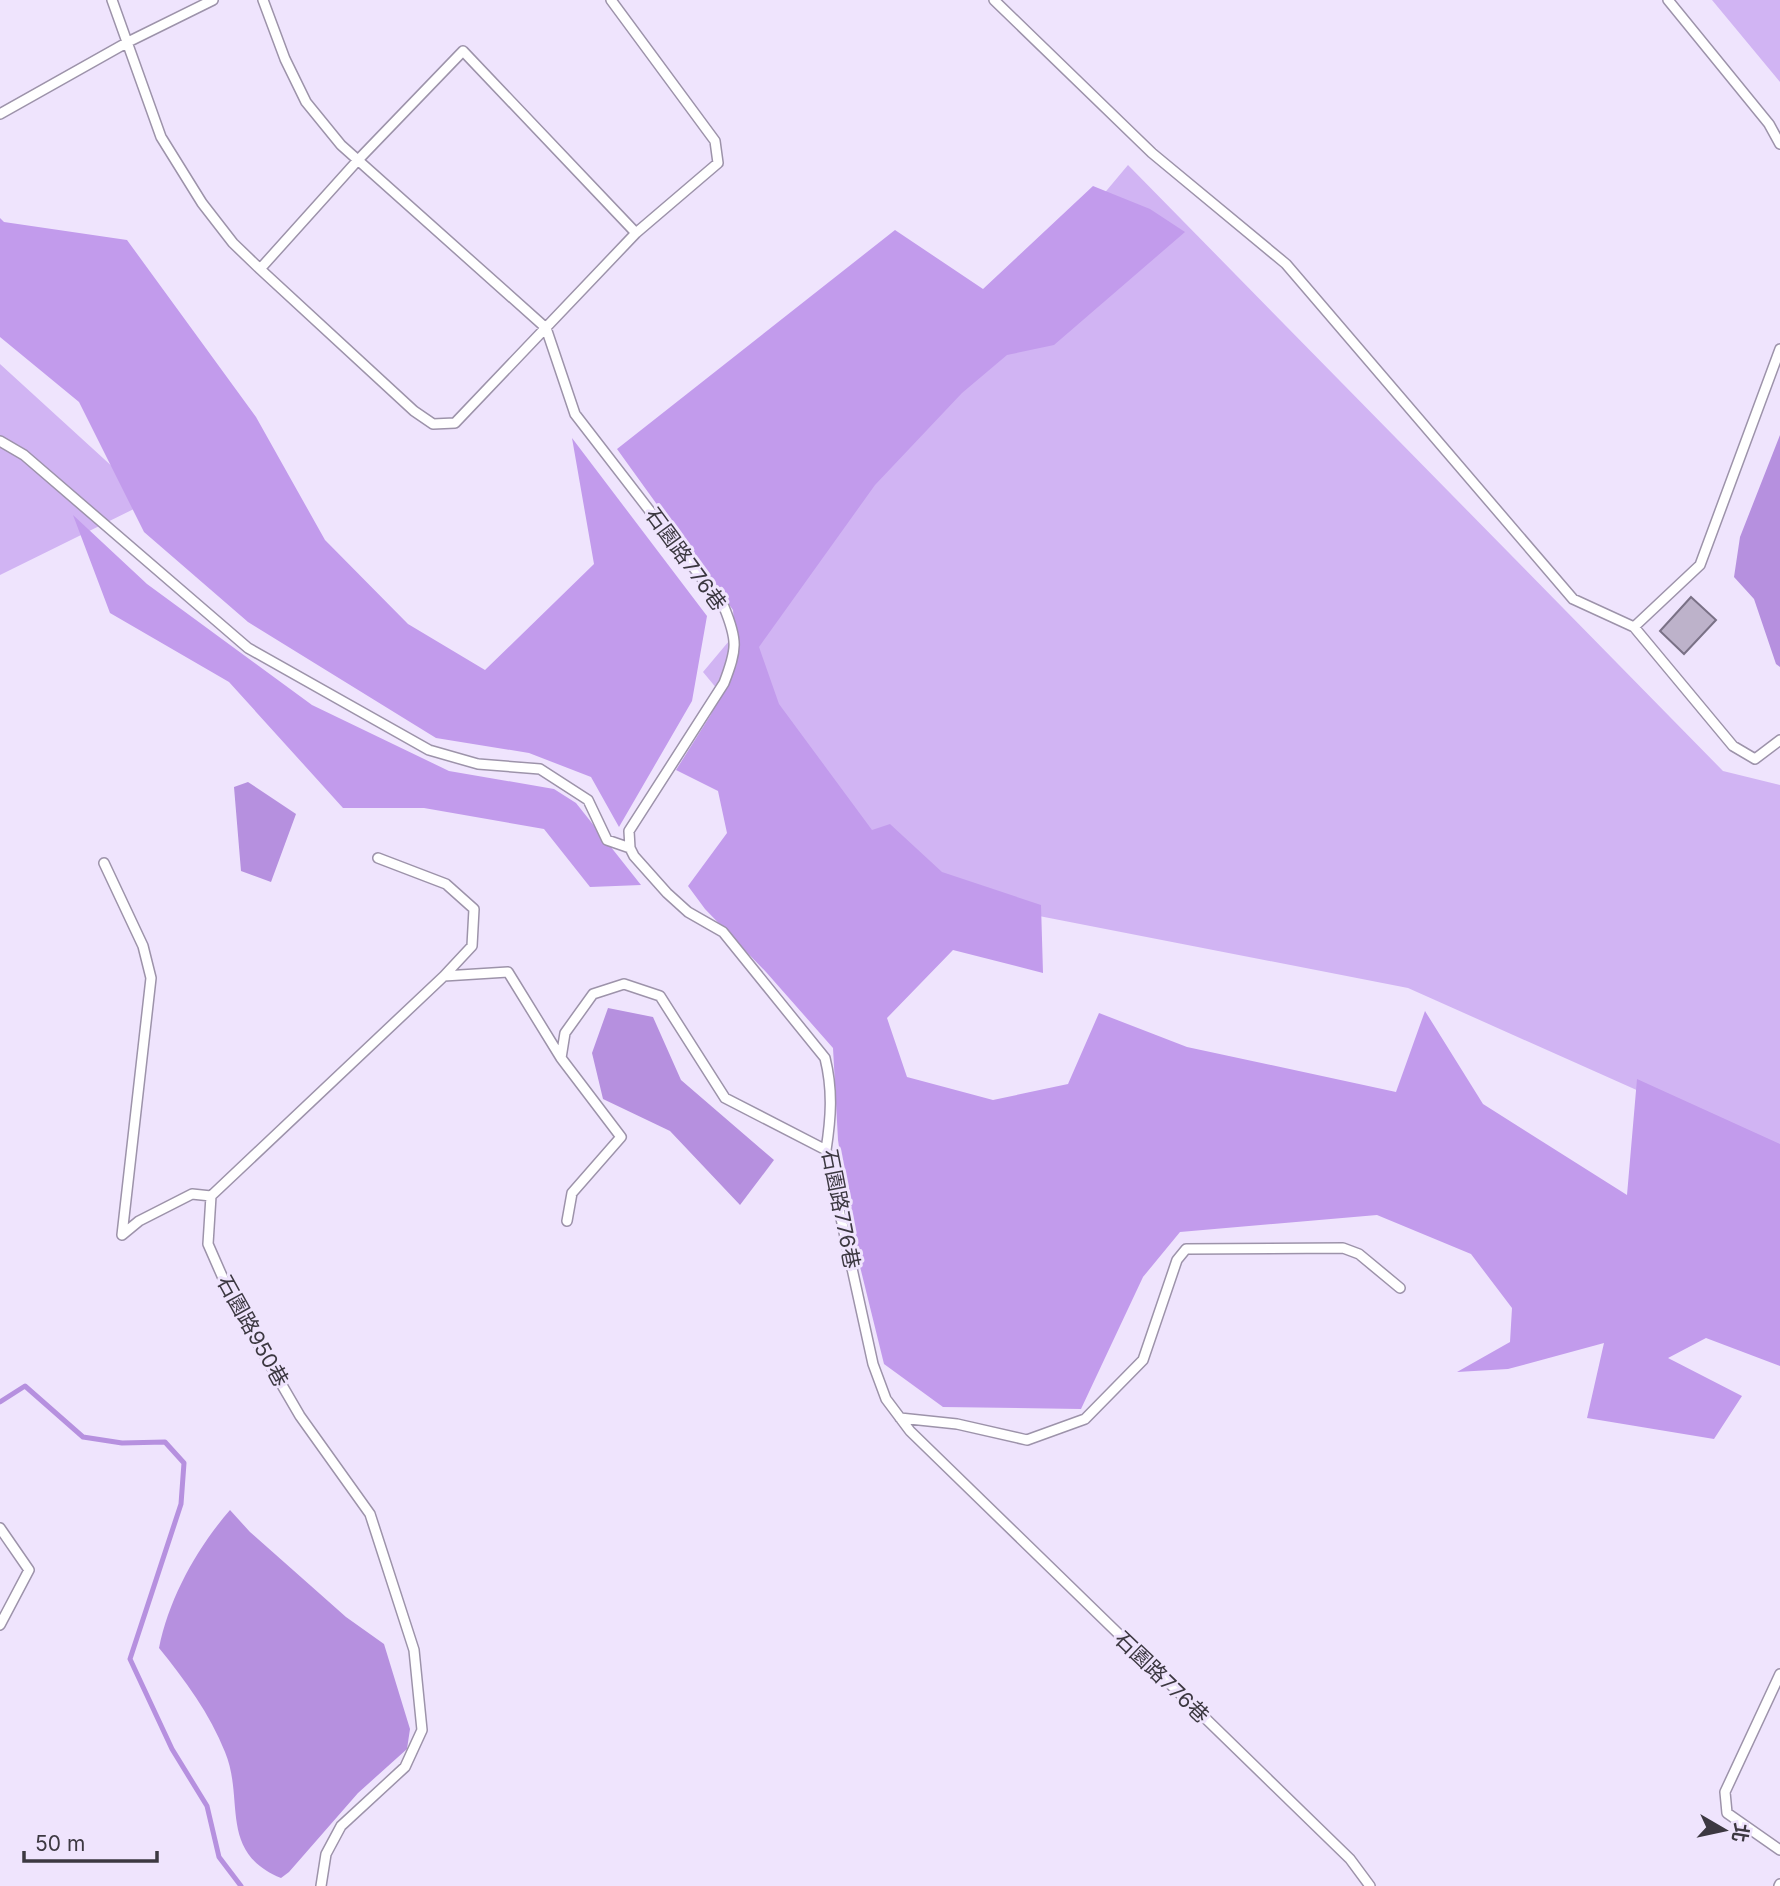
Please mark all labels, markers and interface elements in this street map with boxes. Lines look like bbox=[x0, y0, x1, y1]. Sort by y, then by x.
street label: 石園路776巷 bbox=[640, 503, 732, 615]
street label: 石園路776巷 bbox=[817, 1147, 865, 1271]
street label: 石園路950巷 bbox=[212, 1271, 294, 1391]
street label: 石園路776巷 bbox=[1110, 1626, 1214, 1728]
north arrow bbox=[1689, 1795, 1759, 1865]
scale bar bbox=[24, 1820, 158, 1864]
text: 北 bbox=[1727, 1821, 1753, 1844]
text: 50 m bbox=[35, 1831, 85, 1856]

